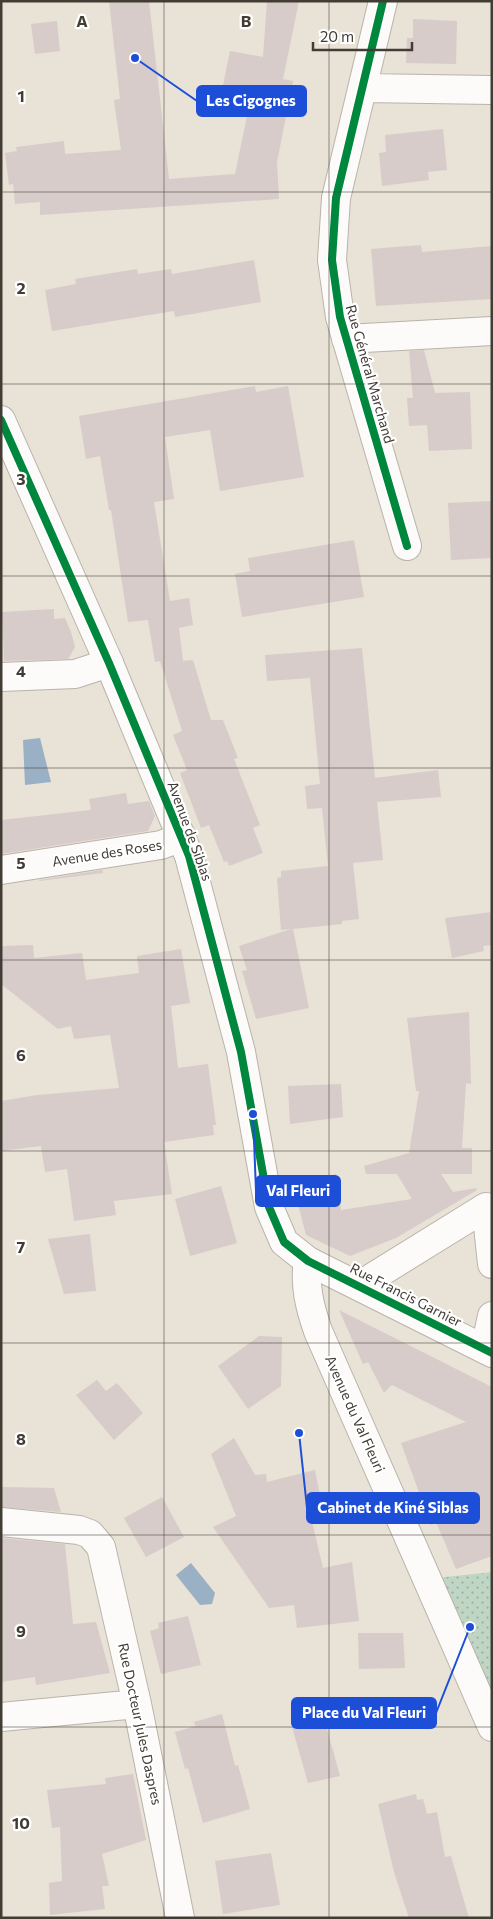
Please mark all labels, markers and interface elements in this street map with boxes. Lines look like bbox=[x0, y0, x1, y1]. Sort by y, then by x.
text: A bbox=[76, 11, 88, 30]
text: B bbox=[241, 11, 252, 30]
scale bar bbox=[313, 20, 412, 52]
text: 20 m bbox=[320, 27, 354, 45]
text: 1 bbox=[17, 86, 25, 105]
callout: Les Cigognes bbox=[197, 86, 306, 116]
text: Les Cigognes bbox=[206, 91, 296, 109]
text: 2 bbox=[16, 278, 26, 297]
street label: Rue Général Marchand bbox=[343, 303, 398, 445]
text: 3 bbox=[16, 469, 26, 488]
text: 4 bbox=[16, 661, 26, 680]
street label: Avenue de Siblas bbox=[165, 779, 216, 883]
street label: Avenue des Roses bbox=[51, 835, 163, 870]
text: 5 bbox=[16, 853, 26, 872]
text: 6 bbox=[16, 1045, 26, 1064]
callout: Val Fleuri bbox=[256, 1176, 340, 1206]
text: Val Fleuri bbox=[266, 1181, 330, 1199]
text: 7 bbox=[17, 1237, 26, 1256]
street label: Rue Francis Garnier bbox=[347, 1259, 465, 1330]
street label: Avenue du Val Fleuri bbox=[322, 1353, 389, 1475]
text: 8 bbox=[16, 1429, 26, 1448]
callout: Cabinet de Kiné Siblas bbox=[307, 1493, 479, 1523]
text: Cabinet de Kiné Siblas bbox=[317, 1498, 469, 1516]
text: 9 bbox=[16, 1621, 26, 1640]
street label: Rue Docteur Jules Daspres bbox=[115, 1641, 166, 1806]
callout: Place du Val Fleuri bbox=[292, 1698, 436, 1728]
text: Place du Val Fleuri bbox=[302, 1703, 426, 1721]
text: 10 bbox=[12, 1813, 30, 1832]

